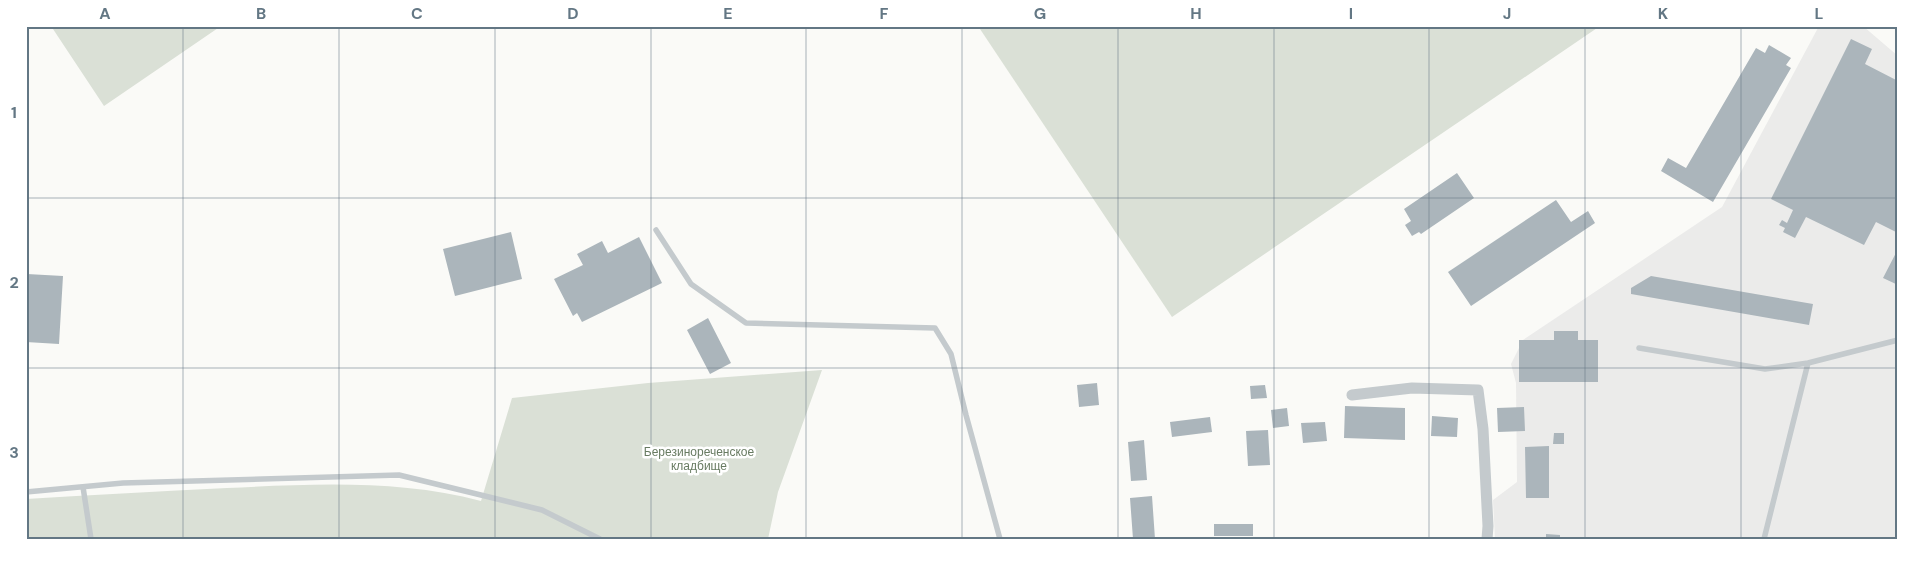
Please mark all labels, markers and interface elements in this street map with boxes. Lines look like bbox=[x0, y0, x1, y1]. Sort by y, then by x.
text: A bbox=[99, 3, 111, 24]
text: B bbox=[256, 3, 266, 24]
text: C bbox=[411, 3, 423, 24]
text: D bbox=[567, 3, 579, 24]
text: E bbox=[723, 3, 733, 24]
text: F bbox=[880, 3, 889, 24]
text: G bbox=[1034, 3, 1046, 24]
text: H bbox=[1190, 3, 1202, 24]
text: I bbox=[1349, 3, 1353, 24]
text: J bbox=[1503, 3, 1511, 24]
text: K bbox=[1658, 3, 1669, 24]
text: L bbox=[1815, 3, 1824, 24]
text: 1 bbox=[11, 102, 17, 123]
text: 2 bbox=[9, 272, 19, 293]
text: 3 bbox=[9, 442, 19, 463]
park label: Березинореченское кладбище bbox=[644, 444, 755, 474]

